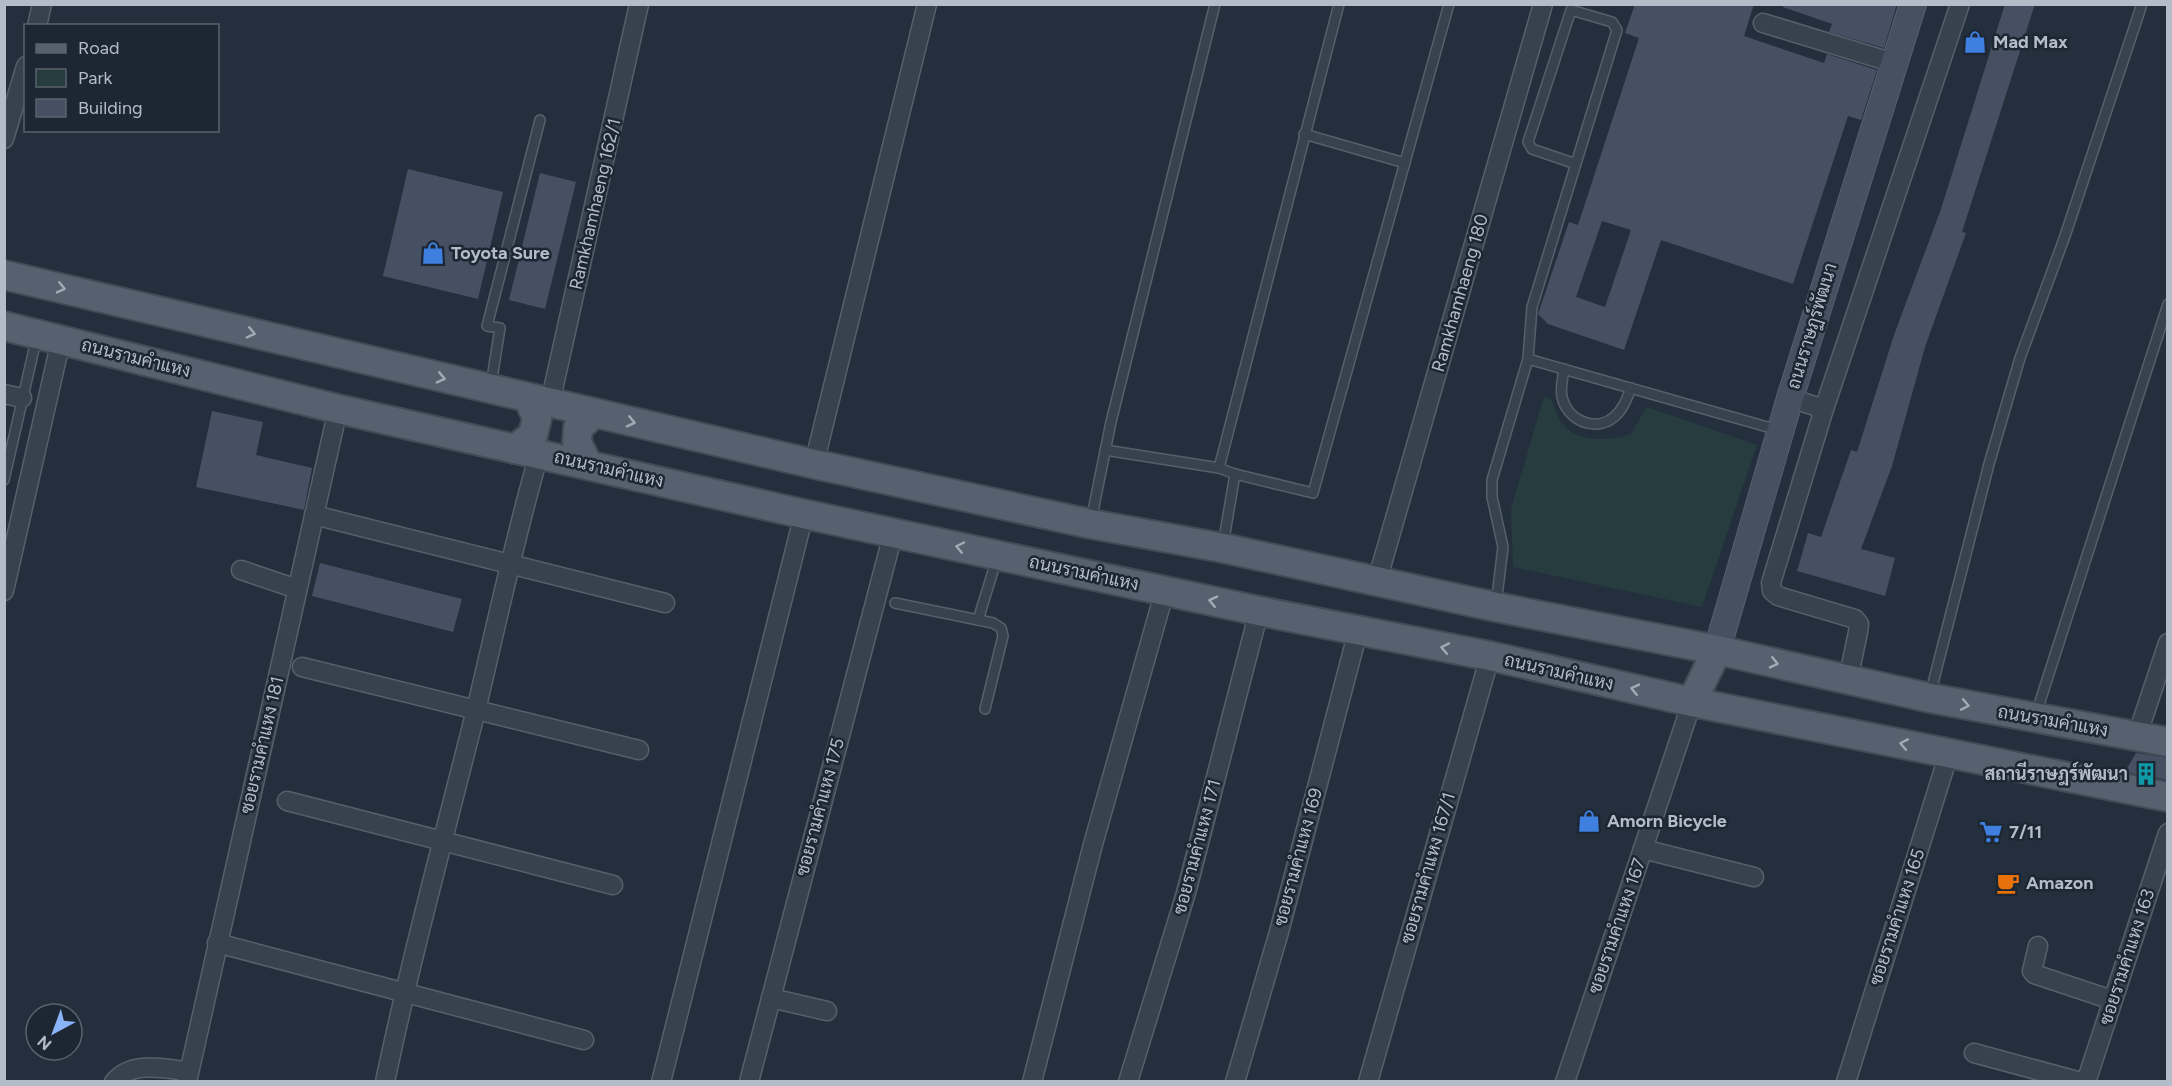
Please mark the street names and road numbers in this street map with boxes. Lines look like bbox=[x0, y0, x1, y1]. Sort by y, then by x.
street label: Ramkhamhaeng 162/1 bbox=[565, 116, 625, 292]
street label: Ramkhamhaeng 180 bbox=[1427, 212, 1493, 374]
street label: ถนนราษฏร์พัฒนา bbox=[1780, 260, 1843, 392]
street label: ถนนรามคำแหง bbox=[79, 334, 193, 382]
street label: ถนนรามคำแหง bbox=[552, 446, 666, 492]
street label: ถนนรามคำแหง bbox=[1027, 551, 1141, 595]
street label: ถนนรามคำแหง bbox=[1502, 649, 1616, 695]
street label: ซอยรามคำแหง 181 bbox=[235, 674, 289, 816]
street label: ถนนรามคำแหง bbox=[1996, 700, 2110, 742]
street label: ซอยรามคำแหง 175 bbox=[791, 736, 849, 878]
street label: ซอยรามคำแหง 171 bbox=[1168, 777, 1226, 917]
street label: ซอยรามคำแหง 169 bbox=[1269, 785, 1327, 929]
street label: ซอยรามคำแหง 167/1 bbox=[1396, 790, 1460, 946]
street label: ซอยรามคำแหง 165 bbox=[1865, 846, 1929, 988]
street label: ซอยรามคำแหง 167 bbox=[1584, 855, 1651, 997]
street label: ซอยรามคำแหง 163 bbox=[2095, 886, 2159, 1028]

